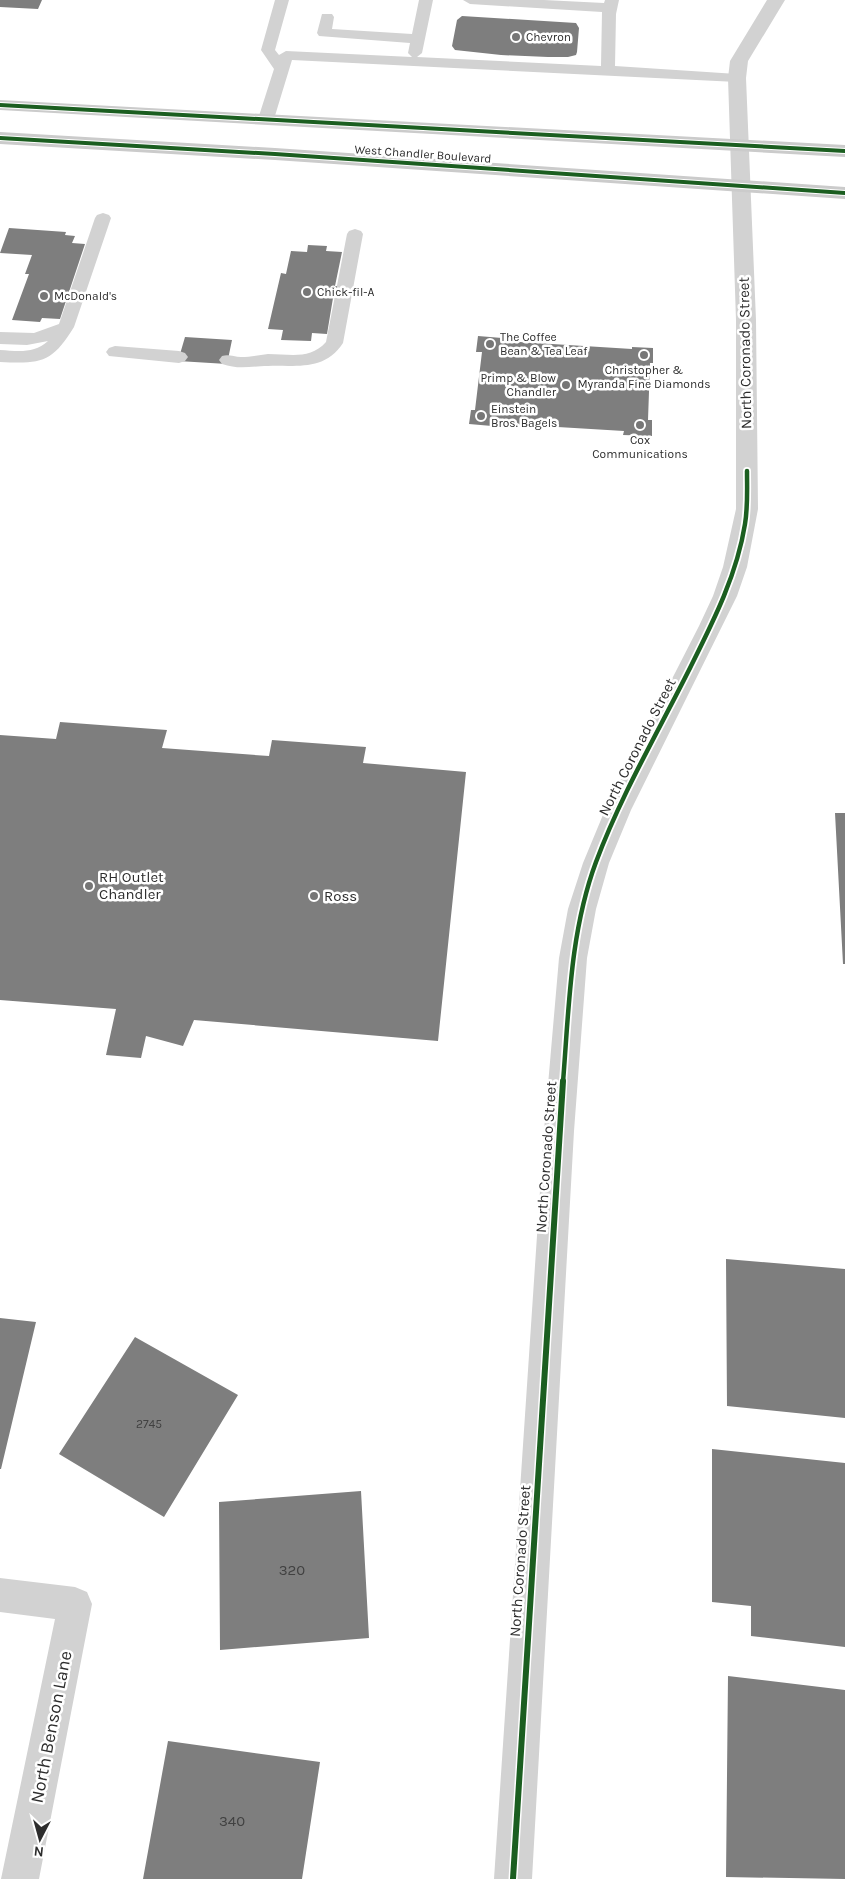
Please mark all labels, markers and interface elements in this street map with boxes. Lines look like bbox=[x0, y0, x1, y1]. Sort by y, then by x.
place label: Chevron bbox=[526, 30, 571, 44]
marker: Chevron bbox=[510, 31, 522, 43]
street label: West Chandler Boulevard bbox=[354, 142, 492, 166]
street label: North Coronado Street bbox=[735, 276, 755, 429]
place label: Chick-fil-A bbox=[317, 285, 375, 299]
marker: Chick-fil-A bbox=[301, 286, 313, 298]
place label: McDonald's bbox=[54, 289, 117, 303]
marker: McDonald's bbox=[38, 290, 50, 302]
place label: The Coffee Bean & Tea Leaf bbox=[500, 330, 588, 358]
marker: The Coffee Bean & Tea Leaf bbox=[484, 338, 496, 350]
marker: Christopher & Myranda Fine Diamonds bbox=[638, 349, 650, 361]
place label: Christopher & Myranda Fine Diamonds bbox=[577, 363, 711, 391]
place label: Primp & Blow Chandler bbox=[480, 371, 557, 399]
marker: Primp & Blow Chandler bbox=[560, 379, 572, 391]
place label: Einstein Bros. Bagels bbox=[491, 402, 557, 430]
marker: Einstein Bros. Bagels bbox=[475, 410, 487, 422]
marker: Cox Communications bbox=[634, 419, 646, 431]
place label: Cox Communications bbox=[592, 433, 688, 461]
street label: North Coronado Street bbox=[594, 675, 680, 819]
place label: RH Outlet Chandler bbox=[99, 868, 164, 903]
marker: RH Outlet Chandler bbox=[83, 880, 95, 892]
place label: Ross bbox=[324, 887, 357, 905]
marker: Ross bbox=[308, 890, 320, 902]
street label: North Coronado Street bbox=[532, 1080, 560, 1234]
house number: 2745 bbox=[136, 1417, 162, 1431]
street label: North Coronado Street bbox=[506, 1484, 534, 1638]
house number: 320 bbox=[279, 1561, 305, 1579]
street label: North Benson Lane bbox=[25, 1649, 77, 1805]
house number: 340 bbox=[219, 1812, 245, 1830]
north arrow bbox=[15, 1814, 65, 1864]
text: N bbox=[33, 1842, 45, 1860]

